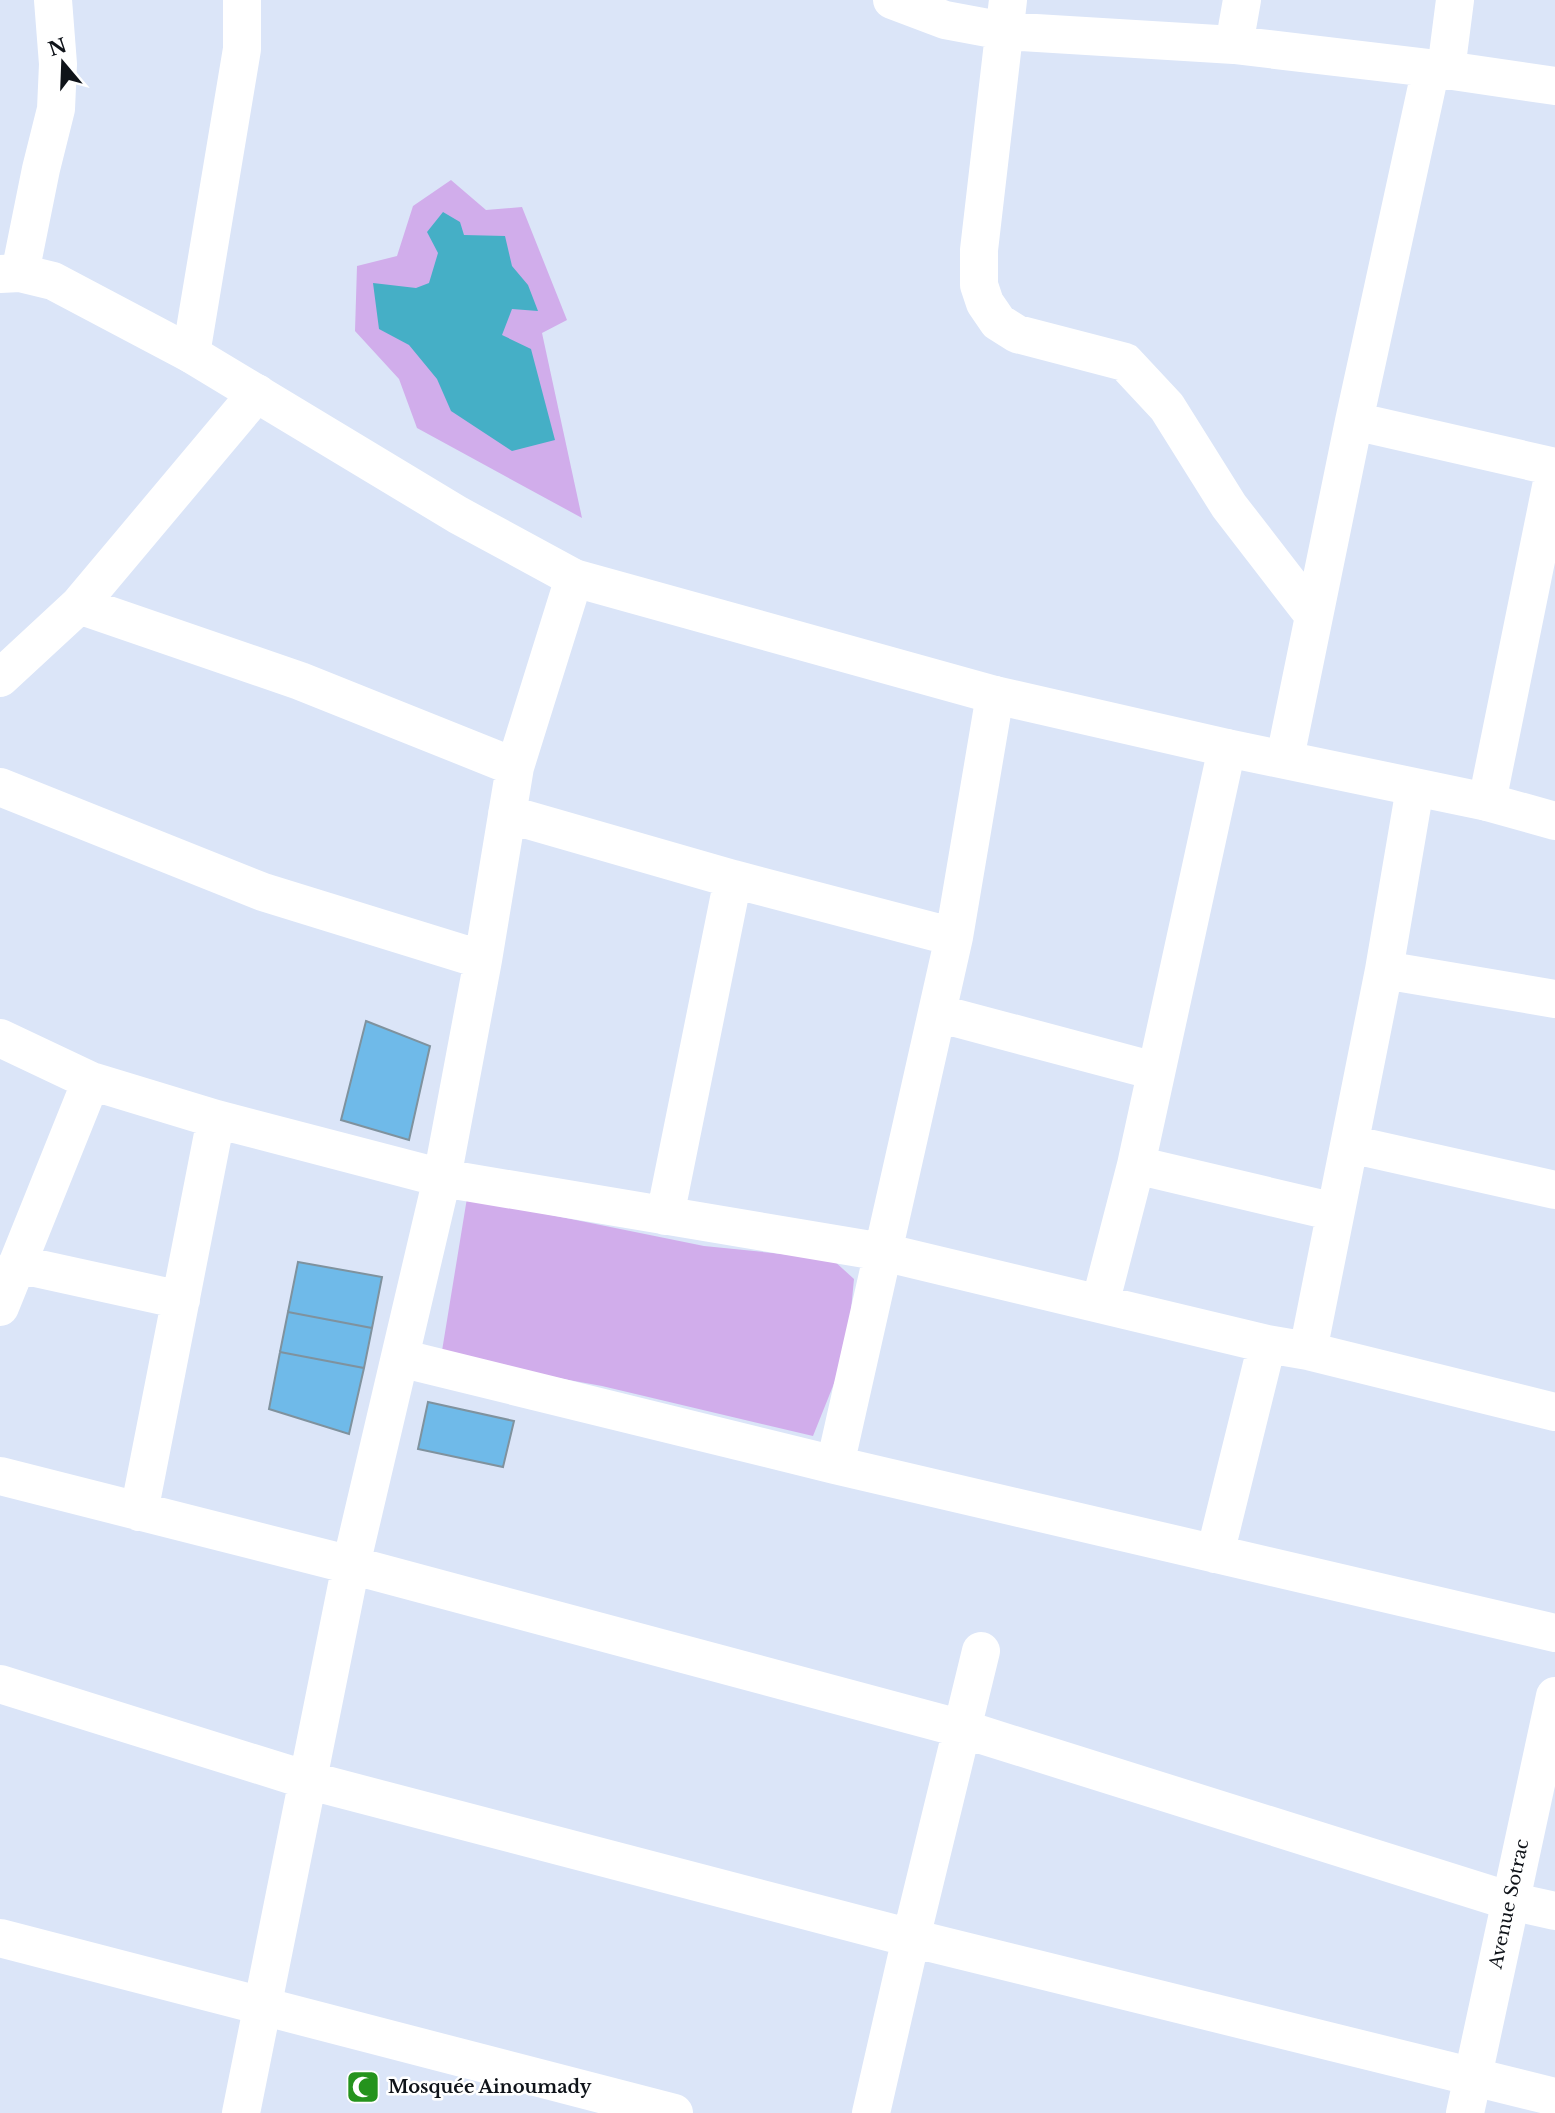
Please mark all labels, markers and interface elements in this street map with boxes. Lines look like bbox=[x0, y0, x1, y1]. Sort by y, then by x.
north arrow bbox=[28, 28, 98, 98]
text: N bbox=[45, 34, 70, 61]
street label: Avenue Sotrac bbox=[1484, 1837, 1534, 1972]
mosque icon: Mosquée Ainoumady bbox=[344, 2068, 382, 2106]
place label: Mosquée Ainoumady bbox=[388, 2076, 592, 2098]

